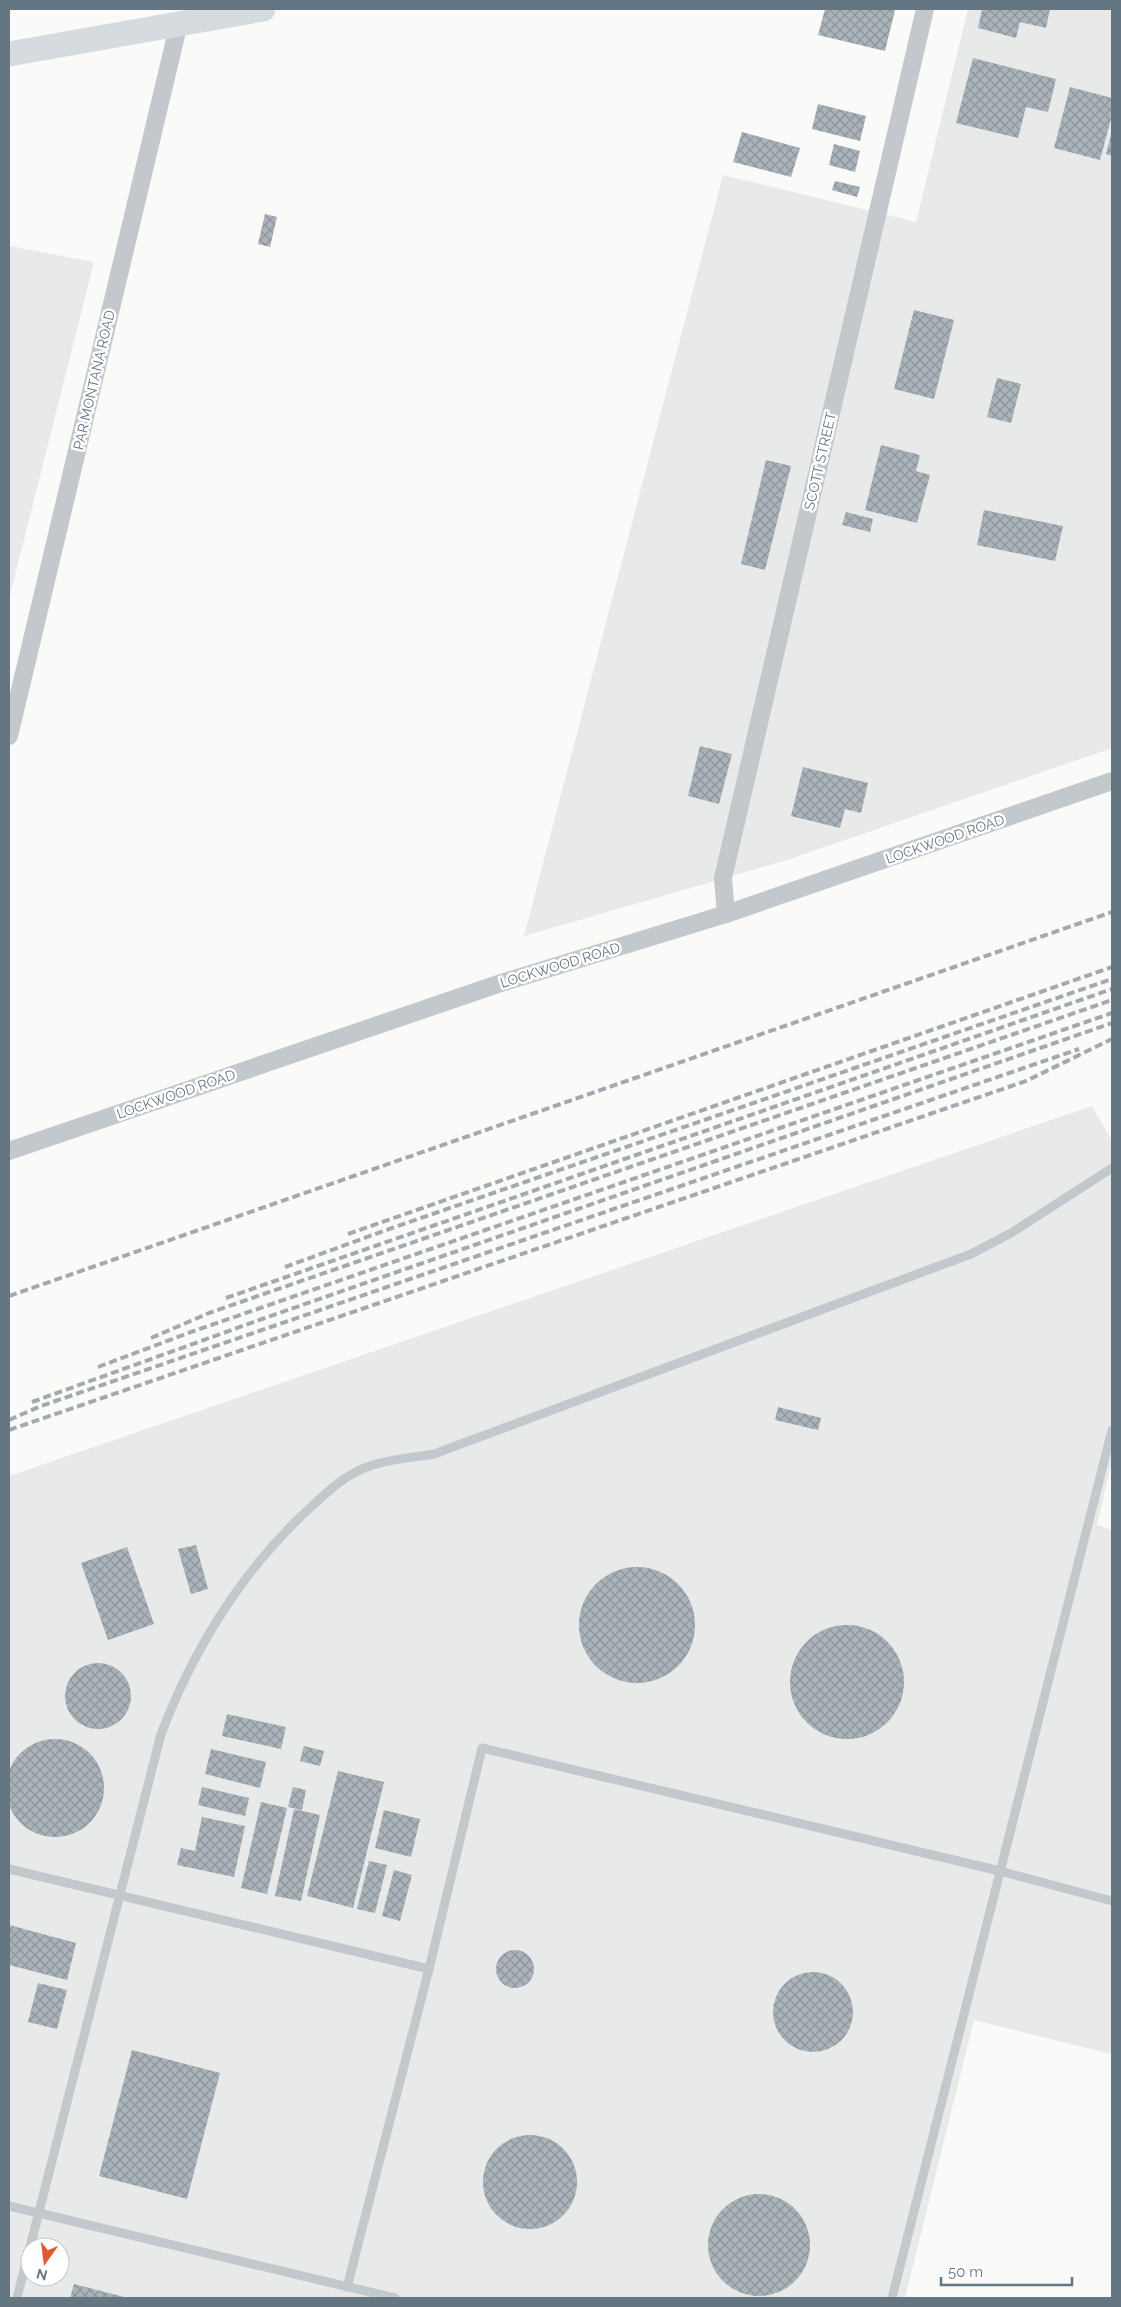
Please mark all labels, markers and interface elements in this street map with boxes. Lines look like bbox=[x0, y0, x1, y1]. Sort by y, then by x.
street label: PAR MONTANA ROAD bbox=[70, 309, 118, 451]
street label: SCOTT STREET bbox=[801, 410, 839, 512]
street label: LOCKWOOD ROAD bbox=[884, 811, 1006, 867]
street label: LOCKWOOD ROAD bbox=[498, 939, 622, 991]
street label: LOCKWOOD ROAD bbox=[115, 1066, 237, 1122]
north arrow bbox=[20, 2237, 70, 2287]
scale bar bbox=[941, 2254, 1072, 2286]
text: 50 m bbox=[948, 2263, 983, 2281]
text: N bbox=[35, 2266, 49, 2284]

